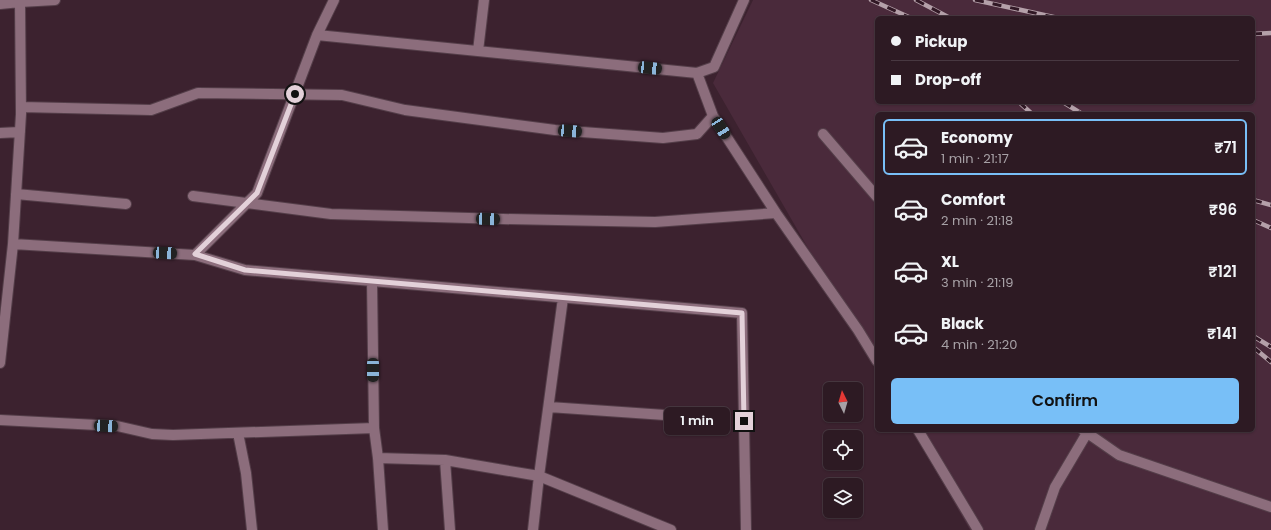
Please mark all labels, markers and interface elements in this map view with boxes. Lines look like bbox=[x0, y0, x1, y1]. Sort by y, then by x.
text: Pickup bbox=[915, 31, 967, 52]
car bbox=[637, 61, 663, 75]
text: Drop-off bbox=[915, 69, 981, 90]
route start bbox=[286, 85, 304, 103]
car bbox=[709, 115, 733, 141]
car bbox=[558, 124, 582, 138]
text: Economy bbox=[941, 127, 1013, 148]
icon: car bbox=[893, 129, 929, 165]
text: ₹71 bbox=[1214, 137, 1237, 158]
text: 1 min · 21:17 bbox=[941, 149, 1009, 168]
text: Comfort bbox=[941, 189, 1005, 210]
icon: car bbox=[893, 191, 929, 227]
text: ₹96 bbox=[1209, 199, 1237, 220]
text: 2 min · 21:18 bbox=[941, 211, 1013, 230]
car bbox=[476, 213, 500, 225]
car bbox=[153, 246, 177, 260]
text: XL bbox=[941, 251, 959, 272]
icon: car bbox=[893, 253, 929, 289]
text: ₹121 bbox=[1208, 261, 1237, 282]
text: 3 min · 21:19 bbox=[941, 273, 1014, 292]
text: Black bbox=[941, 313, 984, 334]
icon: car bbox=[893, 315, 929, 351]
text: ₹141 bbox=[1207, 323, 1237, 344]
text: 4 min · 21:20 bbox=[941, 335, 1017, 354]
car bbox=[367, 358, 379, 382]
button: Confirm bbox=[891, 378, 1239, 424]
north arrow bbox=[823, 382, 863, 422]
map controls bbox=[823, 382, 863, 518]
callout: 1 min bbox=[664, 407, 730, 435]
text: 1 min bbox=[680, 411, 714, 430]
route end bbox=[735, 412, 753, 430]
car bbox=[94, 419, 118, 433]
button: locate bbox=[823, 430, 863, 470]
button: layers bbox=[823, 478, 863, 518]

